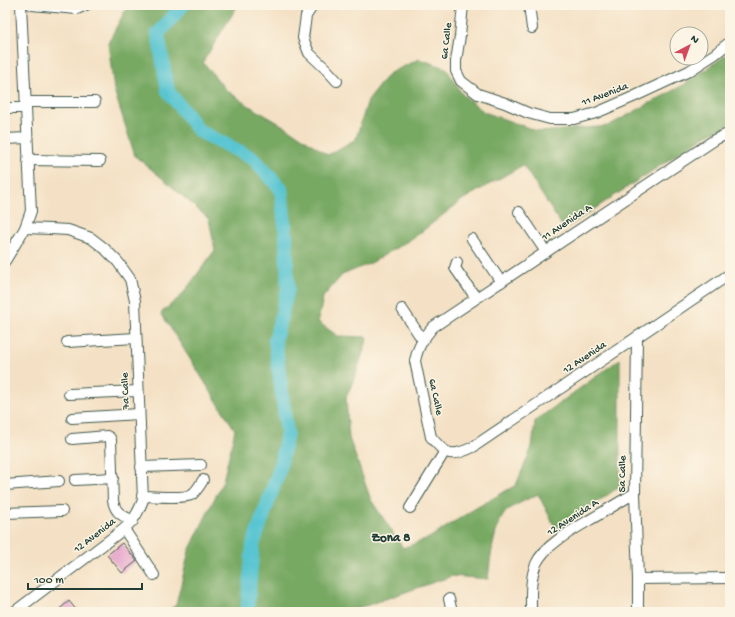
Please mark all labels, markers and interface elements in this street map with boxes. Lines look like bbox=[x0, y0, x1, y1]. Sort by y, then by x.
street label: 6a Calle bbox=[439, 22, 455, 60]
north arrow bbox=[669, 26, 709, 66]
text: N bbox=[688, 33, 701, 47]
street label: 11 Avenida bbox=[579, 80, 631, 110]
street label: 11 Avenida A bbox=[539, 202, 595, 245]
street label: 12 Avenida bbox=[560, 339, 610, 377]
street label: 7a Calle bbox=[119, 372, 133, 411]
street label: 6a Calle bbox=[425, 378, 445, 417]
street label: 5a Calle bbox=[617, 455, 629, 493]
street label: 12 Avenida A bbox=[544, 497, 601, 540]
street label: 12 Avenida bbox=[71, 515, 119, 557]
district label: Zona 8 bbox=[372, 531, 410, 546]
scale bar bbox=[28, 565, 142, 591]
text: 100 m bbox=[33, 574, 64, 588]

